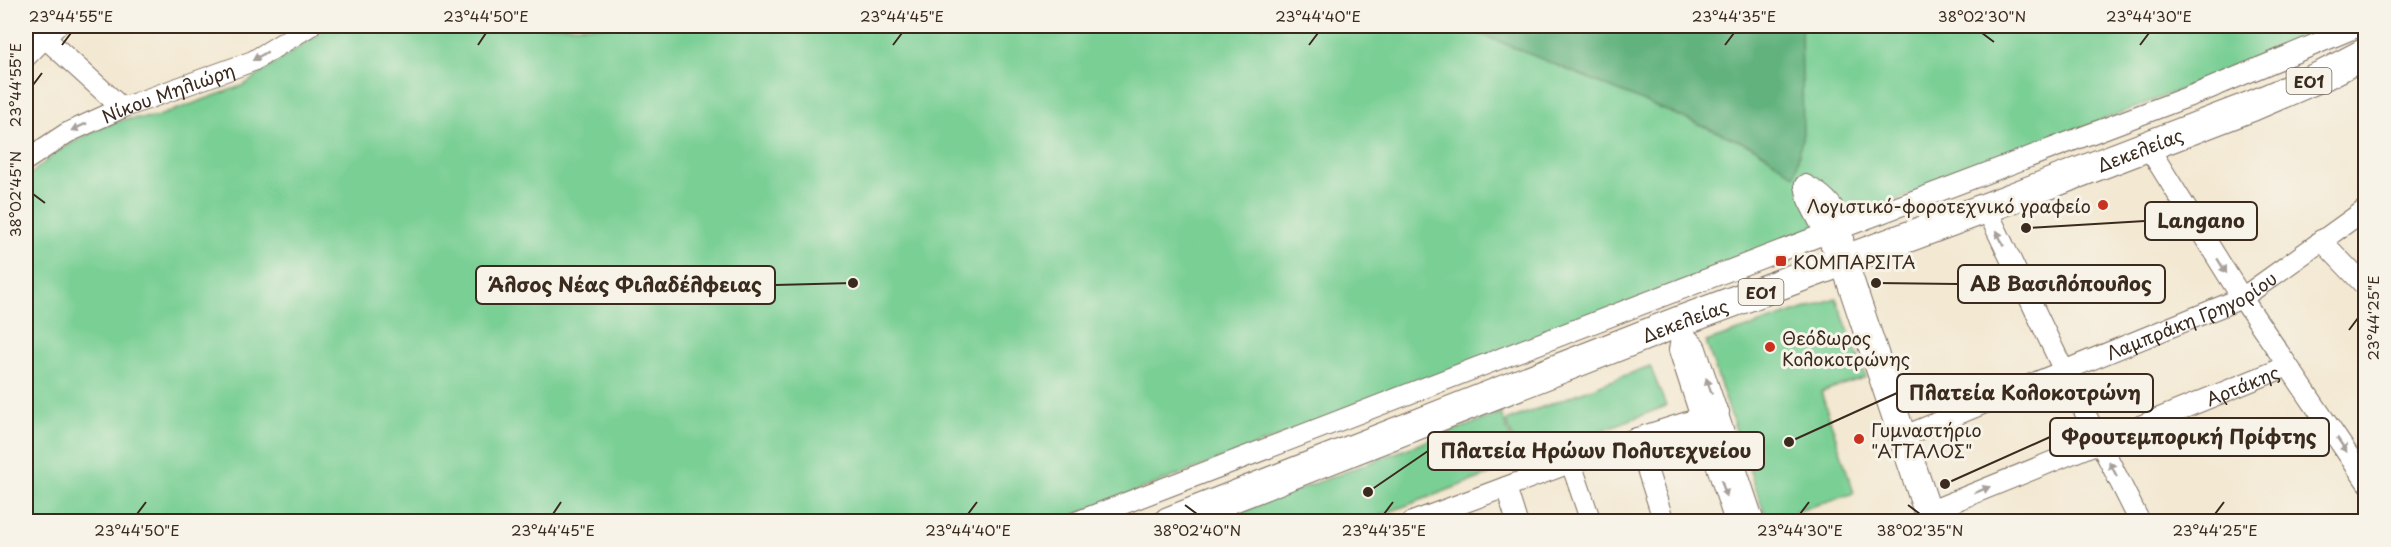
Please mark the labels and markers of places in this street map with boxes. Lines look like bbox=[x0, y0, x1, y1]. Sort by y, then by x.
place label: Λογιστικό-φοροτεχνικό γραφείο bbox=[1807, 192, 2091, 219]
marker: Λογιστικό-φοροτεχνικό γραφείο bbox=[2096, 198, 2110, 212]
callout: Langano bbox=[2145, 202, 2257, 240]
place label: ΚΟΜΠΑΡΣΙΤΑ bbox=[1793, 248, 1916, 275]
marker: ΚΟΜΠΑΡΣΙΤΑ bbox=[1774, 254, 1788, 268]
callout: ΑΒ Βασιλόπουλος bbox=[1958, 265, 2165, 303]
callout: Άλσος Νέας Φιλαδέλφειας bbox=[476, 266, 775, 304]
place label: Θεόδωρος Κολοκοτρώνης bbox=[1782, 324, 1910, 372]
marker: Θεόδωρος Κολοκοτρώνης bbox=[1763, 340, 1777, 354]
callout: Πλατεία Κολοκοτρώνη bbox=[1897, 374, 2153, 412]
place label: Γυμναστήριο "ΑΤΤΑΛΟΣ" bbox=[1871, 416, 1982, 464]
callout: Φρουτεμπορική Πρίφτης bbox=[2050, 418, 2329, 456]
callout: Πλατεία Ηρώων Πολυτεχνείου bbox=[1428, 432, 1764, 470]
marker: Γυμναστήριο "ΑΤΤΑΛΟΣ" bbox=[1852, 432, 1866, 446]

